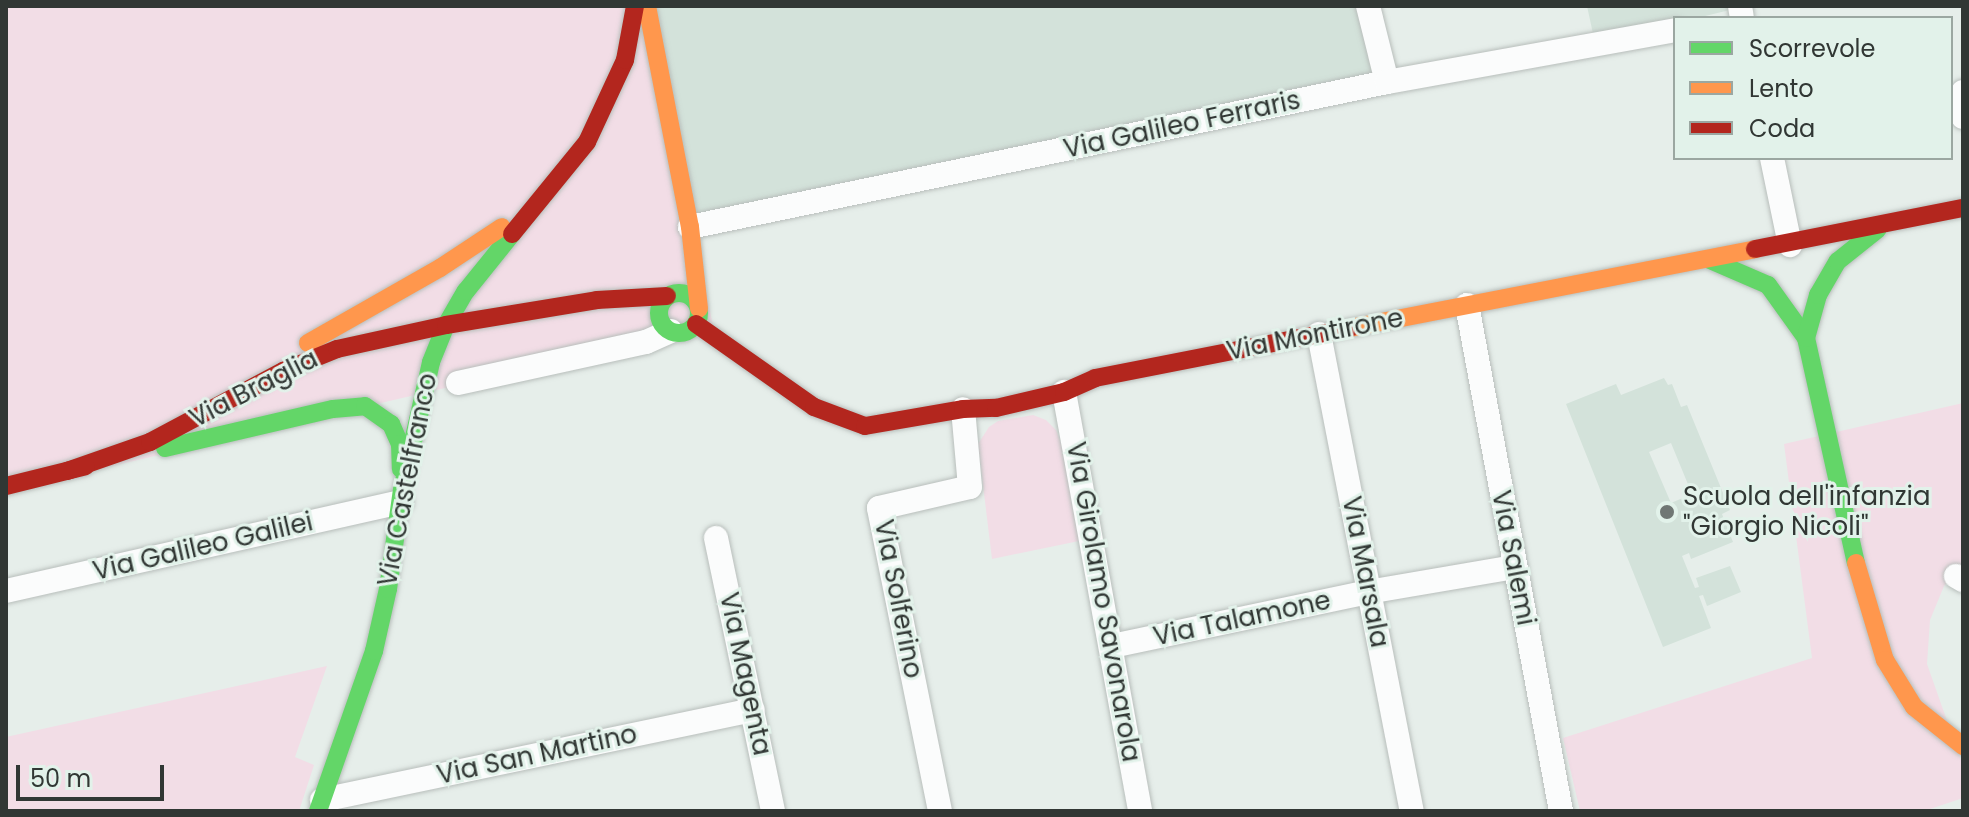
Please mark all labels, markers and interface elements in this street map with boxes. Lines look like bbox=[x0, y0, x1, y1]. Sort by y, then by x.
legend bbox=[1673, 16, 1953, 160]
text: Scorrevole bbox=[1749, 32, 1875, 65]
text: Lento bbox=[1749, 72, 1814, 105]
street label: Via Galileo Ferraris bbox=[1061, 85, 1303, 165]
text: Coda bbox=[1749, 112, 1815, 145]
street label: Via Montirone bbox=[1224, 303, 1406, 367]
street label: Via Braglia bbox=[185, 343, 323, 435]
street label: Via Castelfranco bbox=[372, 371, 444, 589]
street label: Via Girolamo Savonarola bbox=[1059, 440, 1147, 764]
place label: Scuola dell'infanzia "Giorgio Nicoli" bbox=[1683, 481, 1930, 542]
street label: Via Salemi bbox=[1485, 488, 1541, 628]
street label: Via Marsala bbox=[1335, 494, 1395, 650]
marker: Scuola dell'infanzia "Giorgio Nicoli" bbox=[1658, 503, 1676, 521]
street label: Via Galileo Galilei bbox=[90, 507, 316, 587]
street label: Via Solferino bbox=[867, 517, 929, 681]
street label: Via Talamone bbox=[1151, 585, 1333, 653]
street label: Via Magenta bbox=[713, 590, 777, 758]
street label: Via San Martino bbox=[434, 719, 640, 791]
scale bar bbox=[20, 749, 168, 799]
text: 50 m bbox=[30, 762, 91, 795]

